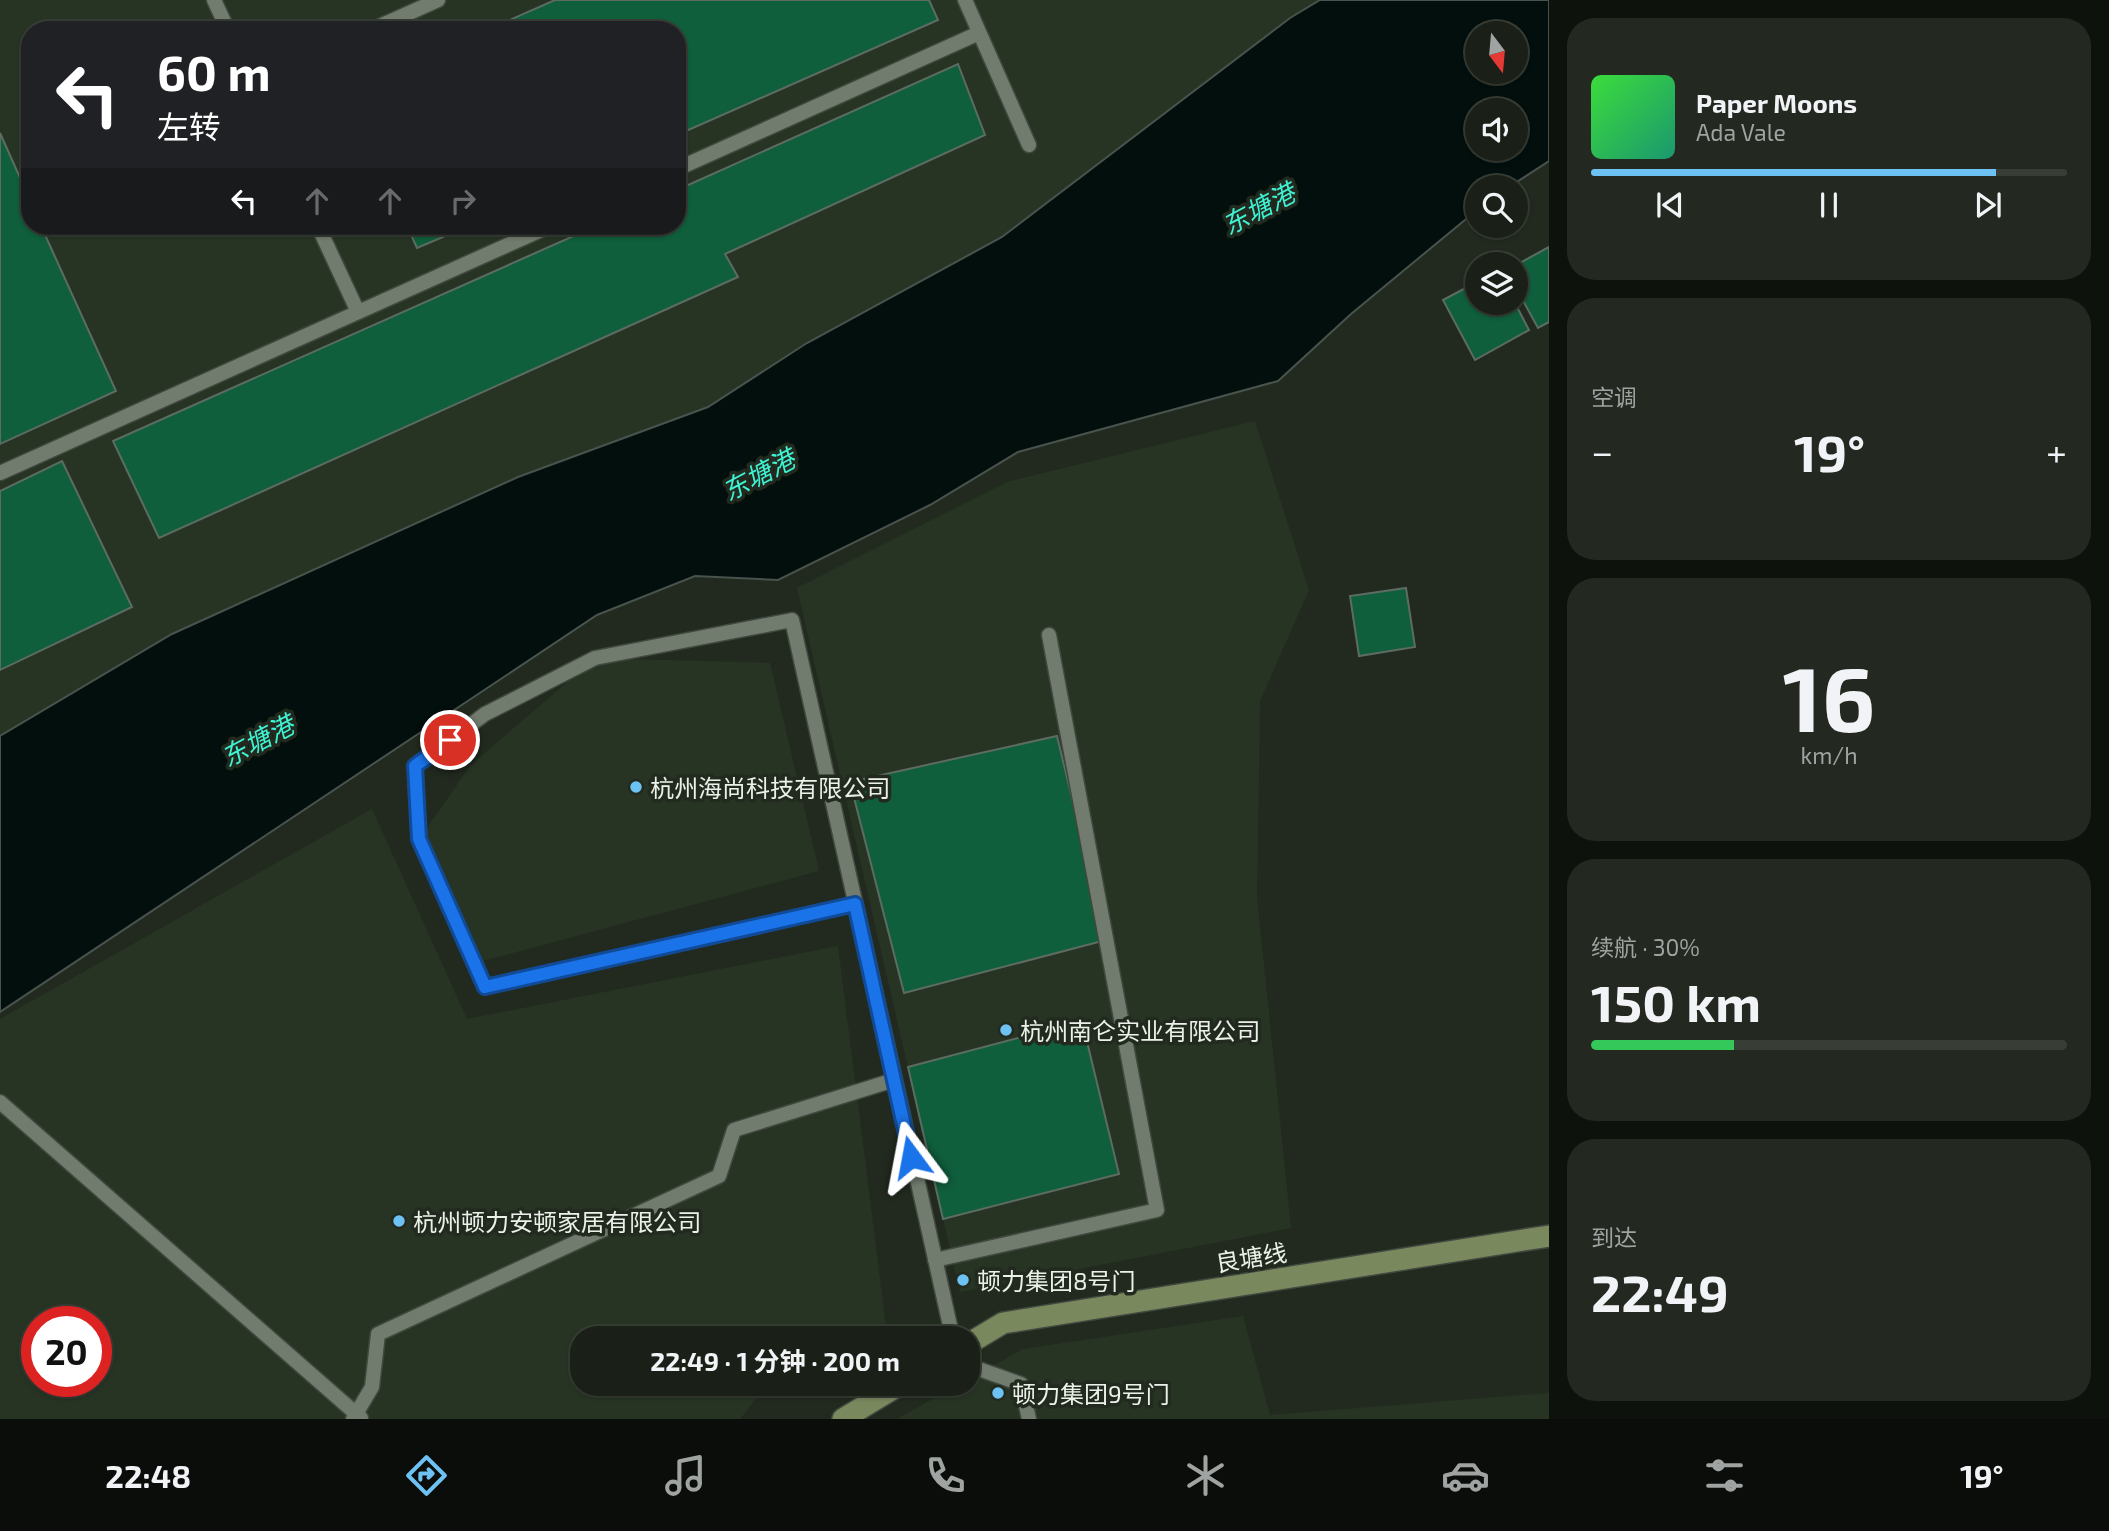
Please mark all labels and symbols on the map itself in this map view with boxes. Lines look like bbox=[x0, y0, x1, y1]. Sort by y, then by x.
north arrow bbox=[1465, 21, 1528, 84]
water label: 东塘港 bbox=[1216, 174, 1303, 240]
water label: 东塘港 bbox=[716, 440, 803, 506]
water label: 东塘港 bbox=[215, 706, 302, 772]
pin bbox=[420, 710, 480, 770]
place label: 杭州海尚科技有限公司 bbox=[650, 773, 890, 802]
marker: 杭州海尚科技有限公司 bbox=[628, 779, 644, 795]
place label: 杭州南仑实业有限公司 bbox=[1020, 1016, 1260, 1045]
marker: 杭州南仑实业有限公司 bbox=[998, 1022, 1014, 1038]
position arrow bbox=[874, 1120, 948, 1194]
place label: 杭州顿力安顿家居有限公司 bbox=[413, 1207, 701, 1236]
marker: 杭州顿力安顿家居有限公司 bbox=[391, 1213, 407, 1229]
street label: 良塘线 bbox=[1213, 1237, 1289, 1277]
place label: 顿力集团8号门 bbox=[977, 1266, 1136, 1295]
marker: 顿力集团8号门 bbox=[955, 1272, 971, 1288]
speed limit sign: 20 bbox=[21, 1306, 112, 1397]
place label: 顿力集团9号门 bbox=[1012, 1379, 1170, 1408]
marker: 顿力集团9号门 bbox=[990, 1385, 1006, 1401]

